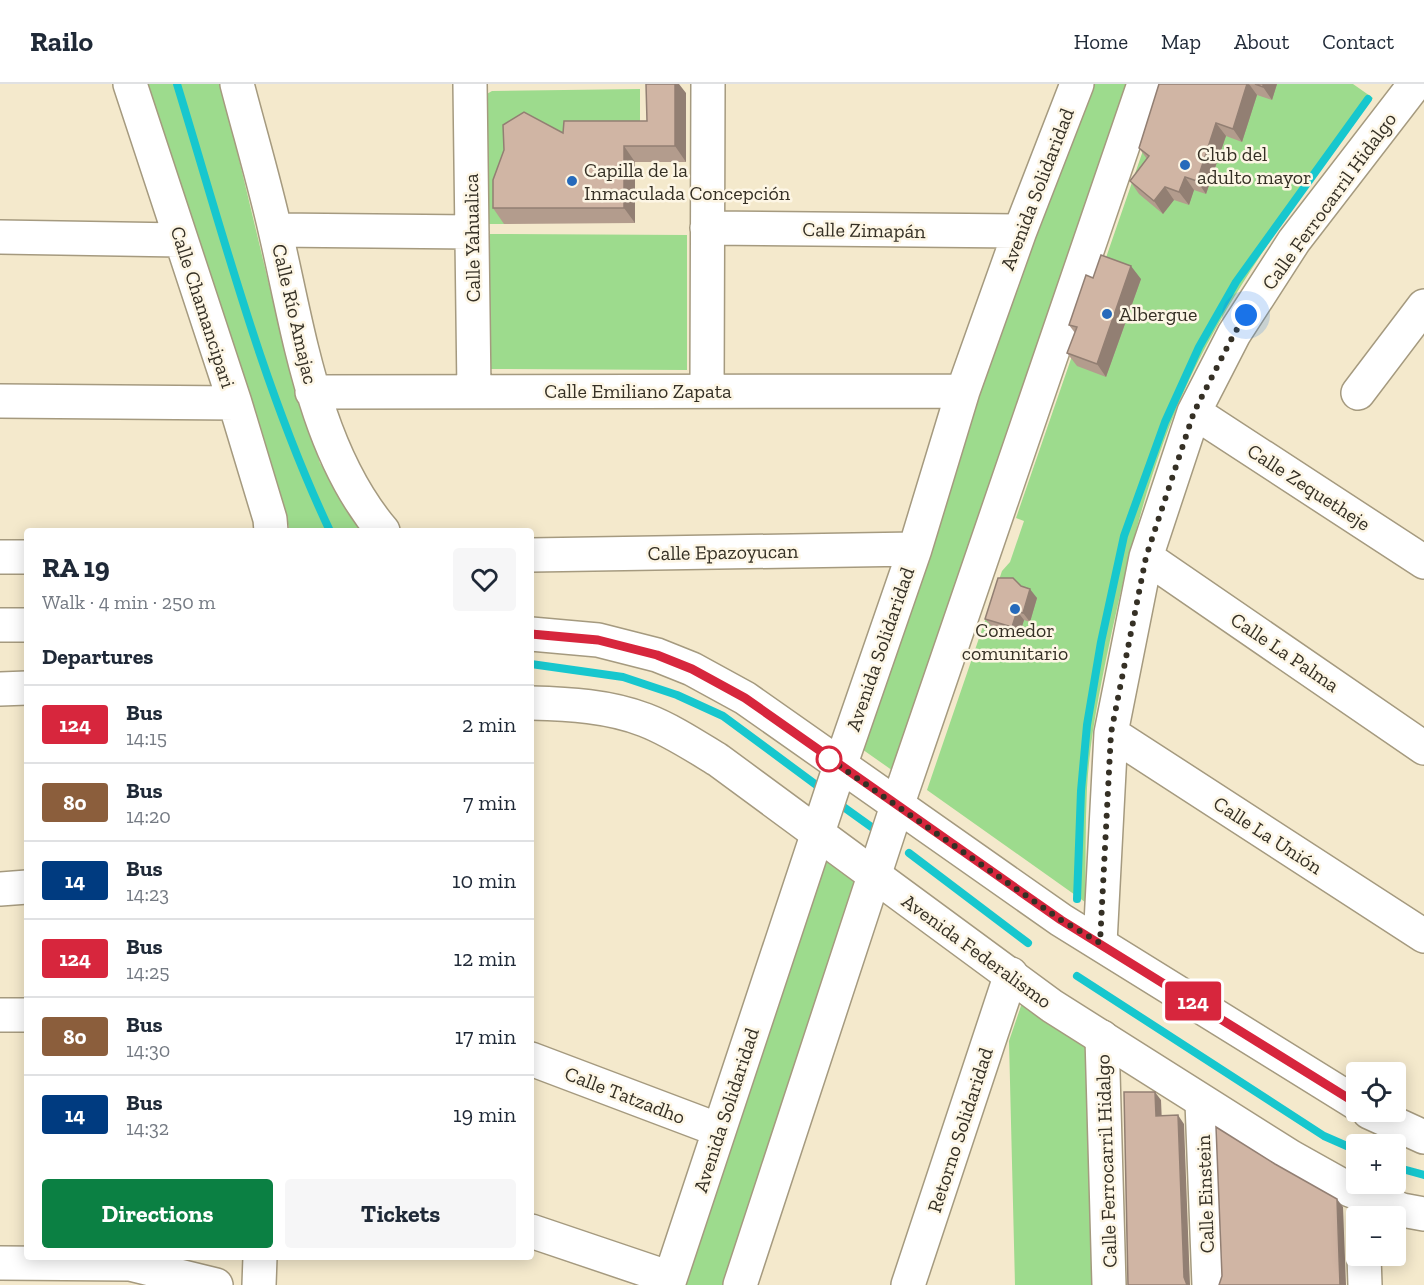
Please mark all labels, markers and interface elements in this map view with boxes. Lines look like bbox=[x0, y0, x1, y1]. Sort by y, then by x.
text: Railo bbox=[30, 25, 93, 58]
text: Home bbox=[1074, 29, 1128, 54]
text: Map bbox=[1161, 29, 1201, 54]
text: About bbox=[1234, 29, 1289, 54]
text: Contact bbox=[1322, 29, 1394, 54]
street label: Avenida Solidaridad bbox=[995, 105, 1079, 273]
street label: Calle Ferrocarril Hidalgo bbox=[1257, 108, 1401, 294]
place label: Club del adulto mayor bbox=[1197, 142, 1312, 189]
place label: Capilla de la Inmaculada Concepción bbox=[584, 158, 791, 205]
marker: Club del adulto mayor bbox=[1178, 158, 1192, 172]
street label: Calle Yahualica bbox=[459, 173, 485, 303]
marker: Capilla de la Inmaculada Concepción bbox=[565, 174, 579, 188]
street label: Calle Zimapán bbox=[802, 217, 926, 243]
street label: Calle Chamancipari bbox=[166, 223, 241, 391]
street label: Calle Río Amajac bbox=[267, 242, 323, 386]
your location bbox=[1231, 300, 1261, 330]
place label: Albergue bbox=[1119, 302, 1197, 326]
marker: Albergue bbox=[1100, 307, 1114, 321]
street label: Calle Emiliano Zapata bbox=[544, 379, 732, 403]
street label: Calle Zequetheje bbox=[1243, 438, 1375, 536]
street label: Calle Epazoyucan bbox=[647, 539, 799, 565]
button: heart bbox=[453, 548, 516, 611]
text: RA 19 bbox=[42, 551, 110, 584]
street label: Avenida Solidaridad bbox=[841, 564, 919, 734]
text: Walk · 4 min · 250 m bbox=[42, 590, 216, 614]
marker: Comedor comunitario bbox=[1008, 602, 1022, 616]
street label: Calle La Palma bbox=[1226, 607, 1344, 697]
place label: Comedor comunitario bbox=[962, 618, 1068, 665]
text: Departures bbox=[42, 643, 153, 670]
text: Bus bbox=[126, 699, 163, 726]
text: 2 min bbox=[462, 711, 516, 738]
text: 124 bbox=[59, 712, 91, 737]
text: 14:15 bbox=[126, 726, 167, 750]
unlabelled marker bbox=[816, 746, 842, 772]
text: Bus bbox=[126, 777, 163, 804]
text: 7 min bbox=[463, 789, 516, 816]
text: 80 bbox=[63, 790, 87, 815]
street label: Calle La Unión bbox=[1209, 791, 1327, 879]
text: 14:20 bbox=[126, 804, 171, 828]
text: Bus bbox=[126, 855, 163, 882]
text: 10 min bbox=[452, 867, 516, 894]
text: 14 bbox=[65, 868, 85, 893]
text: 14:23 bbox=[126, 882, 169, 906]
street label: Avenida Federalismo bbox=[897, 889, 1057, 1013]
text: Bus bbox=[126, 933, 163, 960]
text: 12 min bbox=[453, 945, 516, 972]
text: 124 bbox=[59, 946, 91, 971]
text: 14:25 bbox=[126, 960, 170, 984]
line badge: 124 bbox=[1158, 982, 1228, 1020]
text: 124 bbox=[1177, 989, 1209, 1014]
text: Bus bbox=[126, 1011, 163, 1038]
text: 17 min bbox=[455, 1023, 516, 1050]
text: 80 bbox=[63, 1024, 87, 1049]
street label: Avenida Solidaridad bbox=[688, 1025, 764, 1195]
text: 14:30 bbox=[126, 1038, 170, 1062]
street label: Retorno Solidaridad bbox=[922, 1045, 998, 1215]
street label: Calle Ferrocarril Hidalgo bbox=[1090, 1054, 1122, 1268]
street label: Calle Tatzadho bbox=[561, 1061, 689, 1129]
map controls bbox=[1346, 1062, 1406, 1266]
button: locate bbox=[1346, 1062, 1406, 1122]
text: Bus bbox=[126, 1089, 163, 1116]
text: 19 min bbox=[453, 1101, 516, 1128]
text: 14 bbox=[65, 1102, 85, 1127]
text: 14:32 bbox=[126, 1116, 169, 1140]
street label: Calle Einstein bbox=[1191, 1134, 1219, 1254]
button: + bbox=[1346, 1134, 1406, 1194]
button: Directions bbox=[42, 1179, 273, 1248]
button: Tickets bbox=[285, 1179, 516, 1248]
button: − bbox=[1346, 1206, 1406, 1266]

